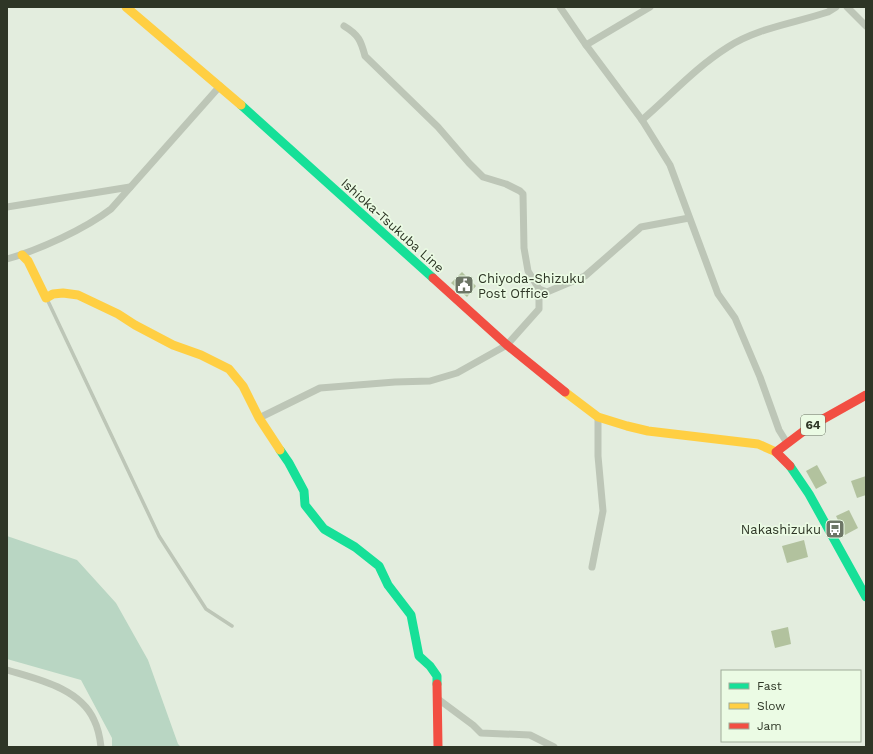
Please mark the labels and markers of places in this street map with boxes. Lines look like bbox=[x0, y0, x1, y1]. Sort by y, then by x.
place label: Chiyoda-Shizuku Post Office bbox=[478, 271, 585, 301]
public building icon: Chiyoda-Shizuku Post Office bbox=[453, 274, 475, 296]
bus stop icon: Nakashizuku bbox=[824, 518, 846, 540]
place label: Nakashizuku bbox=[741, 522, 821, 537]

